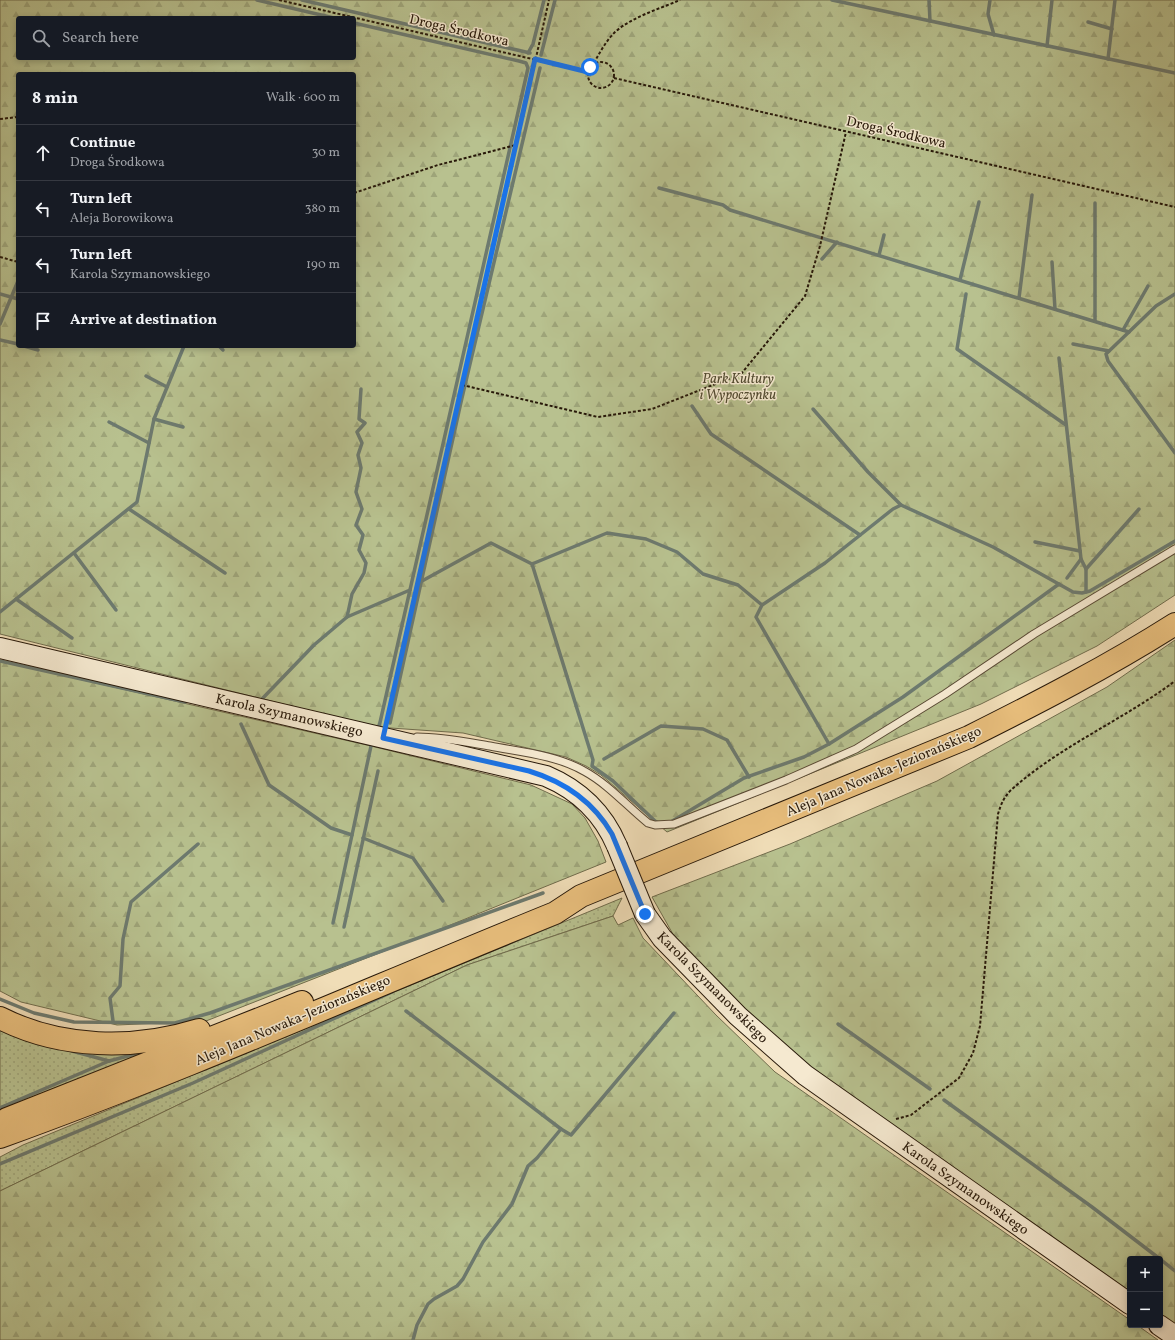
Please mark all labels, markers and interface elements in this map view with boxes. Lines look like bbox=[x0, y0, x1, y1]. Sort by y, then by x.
street label: Droga Środkowa bbox=[407, 9, 511, 52]
search box bbox=[16, 16, 356, 60]
icon: search bbox=[30, 27, 52, 49]
text: Search here bbox=[62, 28, 139, 49]
route start bbox=[581, 58, 599, 76]
text: 8 min bbox=[32, 87, 78, 110]
text: Walk · 600 m bbox=[266, 89, 340, 107]
street label: Droga Środkowa bbox=[844, 111, 948, 154]
text: Continue bbox=[70, 133, 135, 154]
icon: ahead bbox=[32, 142, 54, 164]
text: 30 m bbox=[312, 144, 340, 162]
text: Droga Środkowa bbox=[70, 154, 165, 172]
text: Turn left bbox=[70, 189, 132, 210]
icon: left bbox=[32, 198, 54, 220]
text: 380 m bbox=[305, 200, 340, 218]
text: Aleja Borowikowa bbox=[70, 210, 173, 228]
text: Turn left bbox=[70, 245, 132, 266]
icon: left bbox=[32, 254, 54, 276]
text: 190 m bbox=[306, 256, 340, 274]
text: Karola Szymanowskiego bbox=[70, 266, 210, 284]
icon: arrive bbox=[32, 310, 54, 332]
text: Arrive at destination bbox=[70, 310, 217, 331]
park label: Park Kultury i Wypoczynku bbox=[700, 370, 776, 405]
street label: Karola Szymanowskiego bbox=[213, 690, 365, 742]
street label: Aleja Jana Nowaka-Jeziorańskiego bbox=[784, 722, 984, 822]
route end bbox=[636, 905, 654, 923]
street label: Karola Szymanowskiego bbox=[652, 928, 772, 1048]
street label: Aleja Jana Nowaka-Jeziorańskiego bbox=[193, 971, 393, 1071]
street label: Karola Szymanowskiego bbox=[898, 1138, 1032, 1240]
map controls bbox=[1127, 1256, 1163, 1328]
button: + bbox=[1127, 1256, 1163, 1292]
button: − bbox=[1127, 1292, 1163, 1328]

